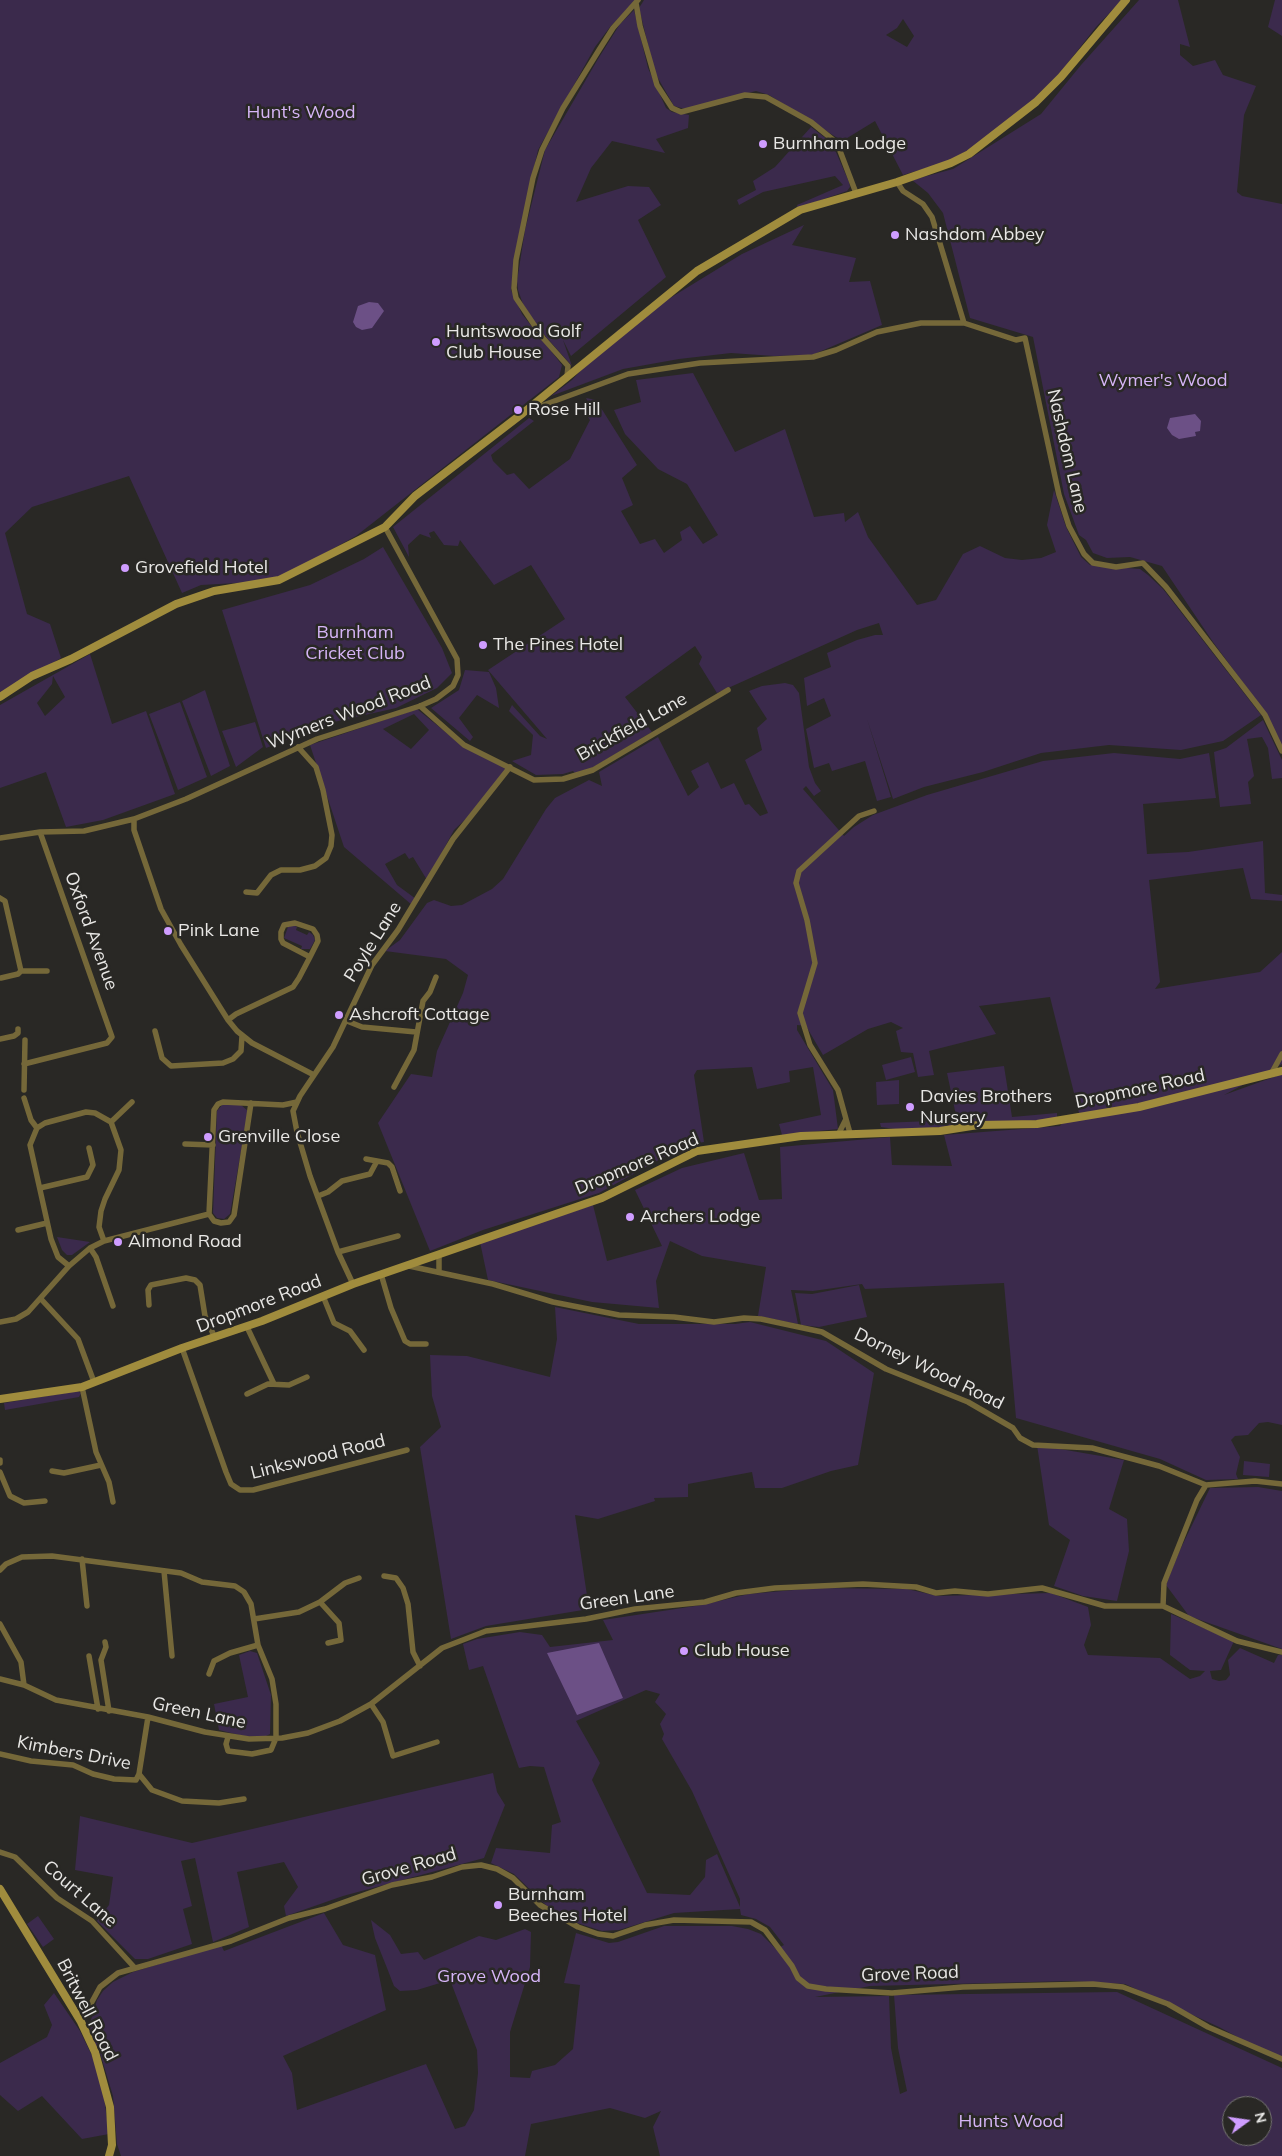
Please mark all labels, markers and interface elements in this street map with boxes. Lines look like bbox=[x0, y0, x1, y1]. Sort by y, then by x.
park label: Hunt's Wood bbox=[247, 102, 355, 124]
place label: Burnham Lodge bbox=[773, 133, 906, 155]
marker: Burnham Lodge bbox=[757, 138, 769, 150]
place label: Nashdom Abbey bbox=[905, 224, 1044, 246]
marker: Nashdom Abbey bbox=[889, 229, 901, 241]
place label: Huntswood Golf Club House bbox=[446, 321, 581, 364]
marker: Huntswood Golf Club House bbox=[430, 336, 442, 348]
park label: Wymer's Wood bbox=[1098, 370, 1228, 392]
street label: Nashdom Lane bbox=[1042, 387, 1092, 515]
place label: Rose Hill bbox=[528, 399, 601, 421]
marker: Rose Hill bbox=[512, 404, 524, 416]
place label: Grovefield Hotel bbox=[135, 557, 268, 579]
marker: Grovefield Hotel bbox=[119, 562, 131, 574]
park label: Burnham Cricket Club bbox=[305, 622, 405, 664]
place label: The Pines Hotel bbox=[493, 634, 623, 656]
marker: The Pines Hotel bbox=[477, 639, 489, 651]
street label: Wymers Wood Road bbox=[264, 672, 434, 754]
street label: Brickfield Lane bbox=[573, 688, 691, 766]
street label: Oxford Avenue bbox=[60, 869, 122, 993]
street label: Poyle Lane bbox=[340, 898, 406, 986]
place label: Pink Lane bbox=[178, 920, 259, 942]
marker: Pink Lane bbox=[162, 925, 174, 937]
place label: Ashcroft Cottage bbox=[349, 1004, 489, 1026]
marker: Ashcroft Cottage bbox=[333, 1009, 345, 1021]
street label: Dropmore Road bbox=[1073, 1065, 1207, 1113]
place label: Davies Brothers Nursery bbox=[920, 1086, 1052, 1128]
marker: Davies Brothers Nursery bbox=[904, 1101, 916, 1113]
place label: Grenville Close bbox=[218, 1126, 340, 1148]
street label: Dropmore Road bbox=[572, 1128, 702, 1200]
marker: Grenville Close bbox=[202, 1131, 214, 1143]
place label: Archers Lodge bbox=[640, 1206, 760, 1228]
marker: Archers Lodge bbox=[624, 1211, 636, 1223]
place label: Almond Road bbox=[128, 1231, 242, 1253]
marker: Almond Road bbox=[112, 1236, 124, 1248]
street label: Dropmore Road bbox=[193, 1270, 325, 1338]
street label: Dorney Wood Road bbox=[851, 1323, 1007, 1415]
street label: Linkswood Road bbox=[248, 1430, 388, 1484]
street label: Green Lane bbox=[578, 1581, 676, 1615]
place label: Club House bbox=[694, 1640, 790, 1662]
marker: Club House bbox=[678, 1645, 690, 1657]
street label: Green Lane bbox=[150, 1693, 248, 1733]
street label: Kimbers Drive bbox=[15, 1731, 133, 1775]
street label: Grove Road bbox=[359, 1843, 459, 1891]
street label: Court Lane bbox=[38, 1856, 122, 1932]
place label: Burnham Beeches Hotel bbox=[508, 1884, 627, 1926]
marker: Burnham Beeches Hotel bbox=[492, 1899, 504, 1911]
street label: Britwell Road bbox=[52, 1955, 122, 2065]
street label: Grove Road bbox=[861, 1962, 959, 1986]
park label: Grove Wood bbox=[437, 1966, 541, 1988]
north arrow bbox=[1222, 2096, 1272, 2146]
text: N bbox=[1251, 2110, 1271, 2125]
park label: Hunts Wood bbox=[959, 2111, 1063, 2133]

